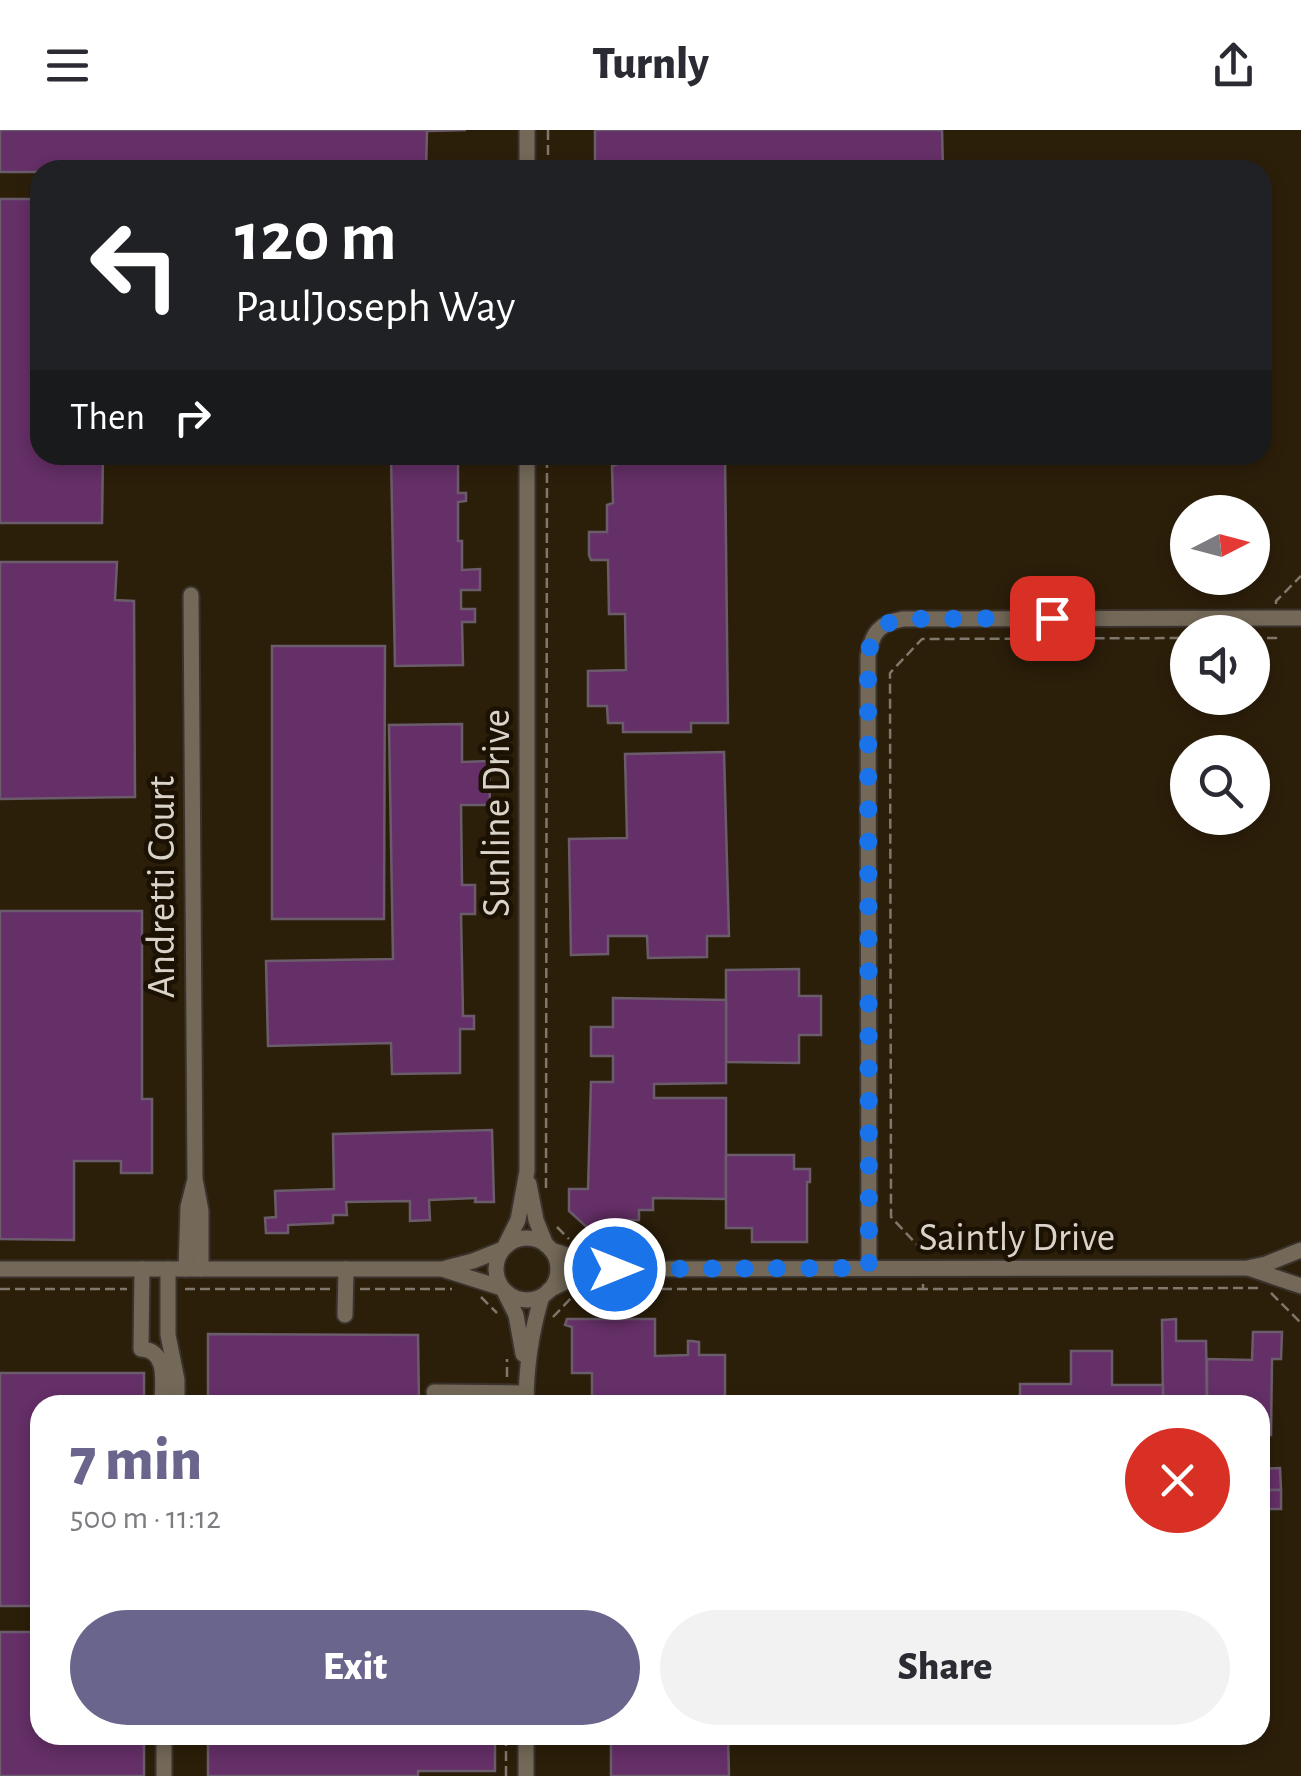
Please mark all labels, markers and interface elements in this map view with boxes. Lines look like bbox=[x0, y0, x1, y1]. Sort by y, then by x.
icon: menu bbox=[40, 38, 95, 93]
icon: share bbox=[1206, 38, 1261, 93]
text: Turnly bbox=[592, 42, 709, 87]
icon: left bbox=[70, 200, 200, 330]
text: 120 m bbox=[235, 203, 397, 273]
text: PaulJoseph Way bbox=[235, 285, 516, 330]
icon: right bbox=[165, 390, 220, 445]
text: Then bbox=[70, 399, 145, 437]
north arrow bbox=[1170, 495, 1270, 595]
map controls bbox=[1170, 495, 1270, 835]
pin bbox=[1010, 576, 1095, 661]
icon: arrive bbox=[1025, 591, 1080, 646]
button: sound bbox=[1170, 615, 1270, 715]
street label: Sunline Drive bbox=[477, 709, 517, 917]
button: search bbox=[1170, 735, 1270, 835]
street label: Andretti Court bbox=[142, 776, 182, 998]
position arrow bbox=[563, 1217, 667, 1321]
street label: Saintly Drive bbox=[919, 1218, 1115, 1258]
button: close bbox=[1125, 1428, 1230, 1533]
text: 7 min bbox=[70, 1431, 202, 1491]
text: 500 m · 11:12 bbox=[70, 1502, 221, 1534]
button: Exit bbox=[70, 1610, 640, 1725]
button: Share bbox=[660, 1610, 1230, 1725]

